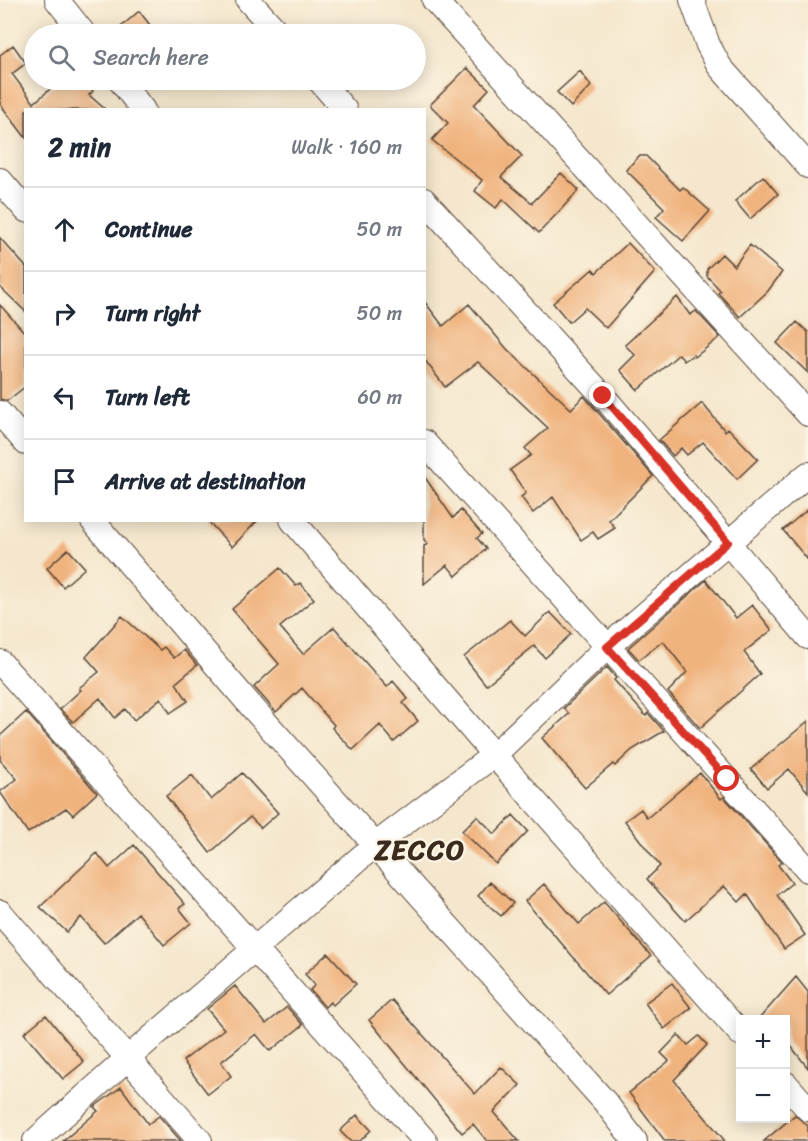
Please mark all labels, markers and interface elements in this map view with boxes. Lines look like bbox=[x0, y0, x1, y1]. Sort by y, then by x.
search box bbox=[24, 24, 426, 90]
text: Search here bbox=[93, 38, 209, 77]
icon: search bbox=[45, 41, 78, 74]
text: 2 min bbox=[48, 124, 111, 170]
text: Walk · 160 m bbox=[291, 130, 402, 165]
text: Continue bbox=[105, 210, 193, 249]
text: 50 m bbox=[357, 212, 402, 247]
icon: ahead bbox=[48, 213, 81, 246]
text: Turn right bbox=[105, 294, 200, 333]
text: 50 m bbox=[357, 296, 402, 331]
icon: right bbox=[48, 297, 81, 330]
text: Turn left bbox=[105, 378, 190, 417]
text: 60 m bbox=[357, 380, 402, 415]
icon: left bbox=[48, 381, 81, 414]
route end bbox=[589, 382, 615, 408]
text: Arrive at destination bbox=[105, 462, 306, 501]
icon: arrive bbox=[48, 465, 81, 498]
route start bbox=[713, 765, 739, 791]
district label: ZECCO bbox=[373, 825, 466, 874]
map controls bbox=[736, 1015, 790, 1123]
button: + bbox=[736, 1015, 790, 1069]
button: − bbox=[736, 1069, 790, 1123]

